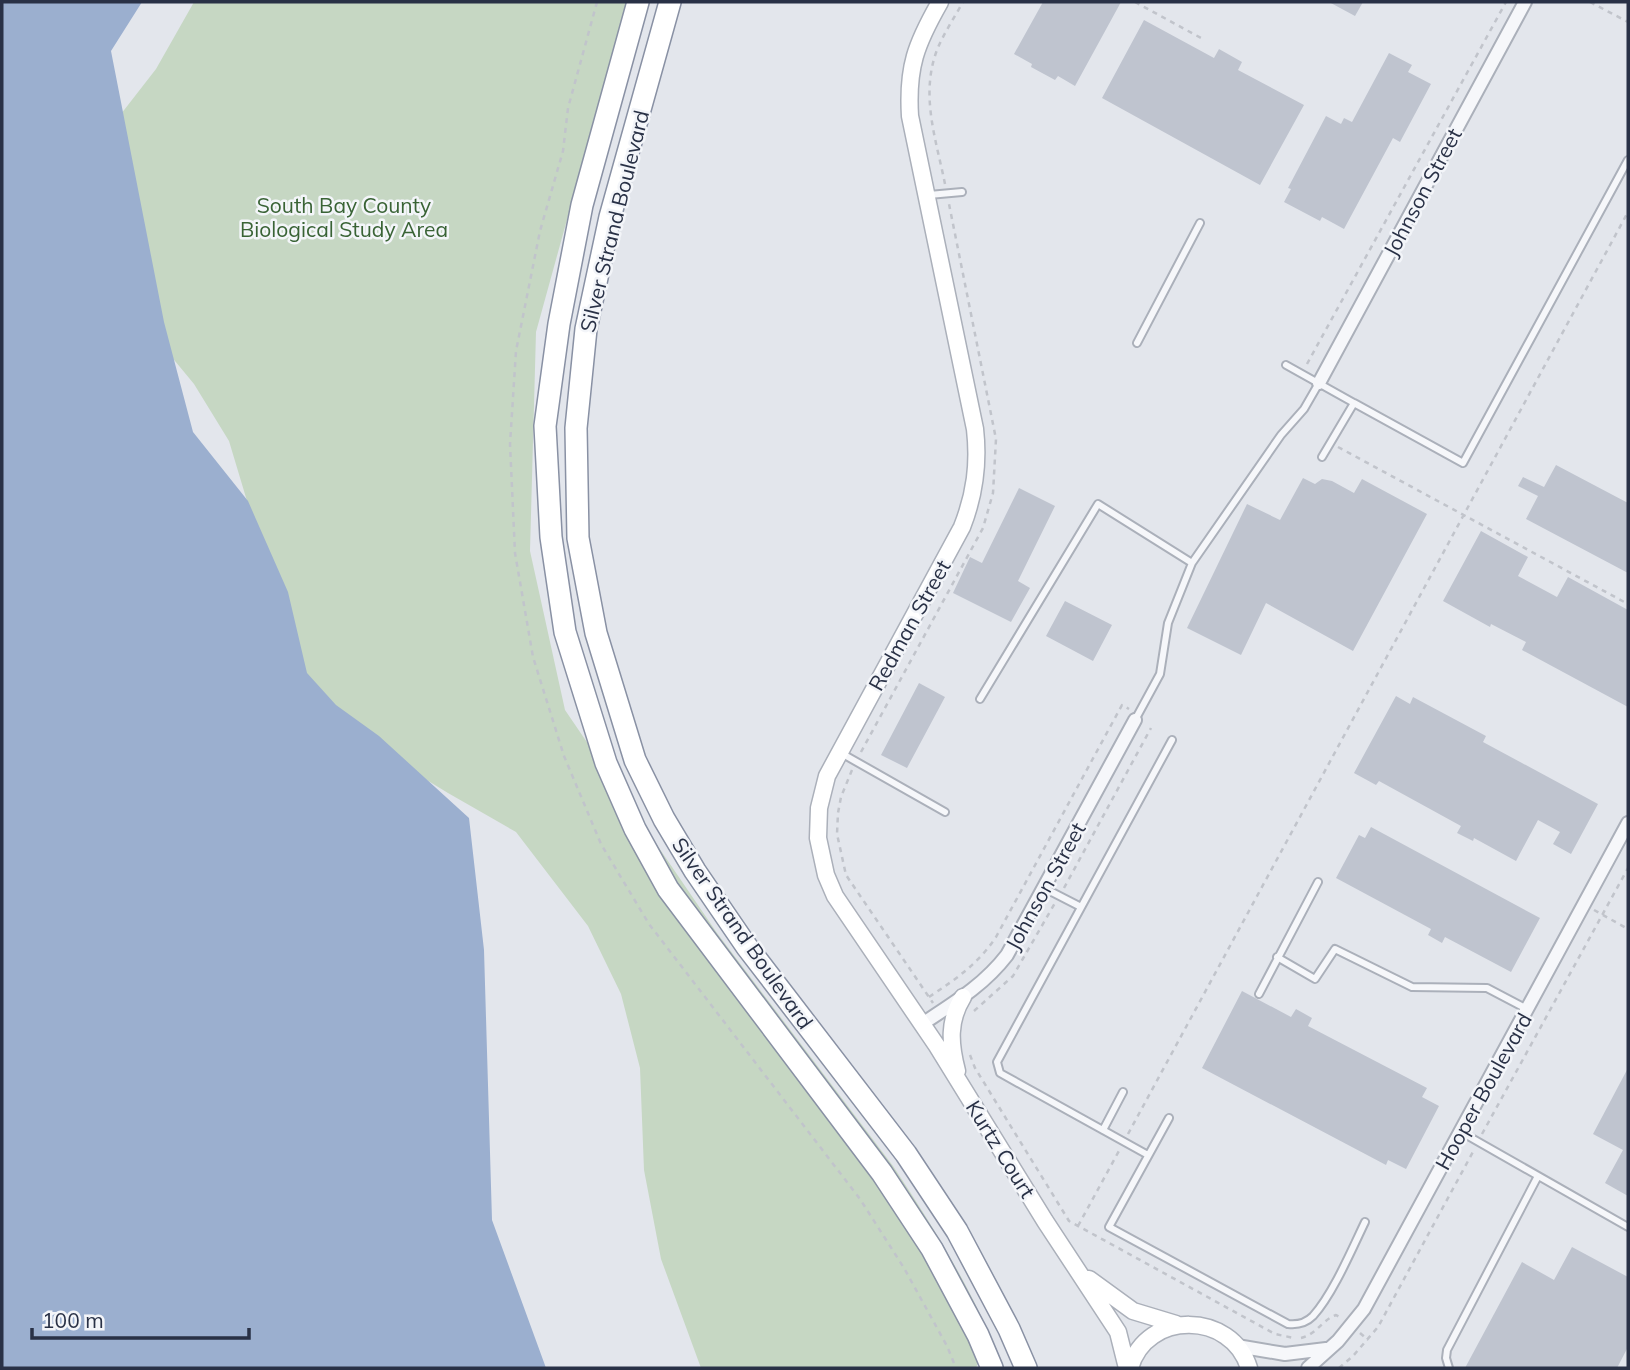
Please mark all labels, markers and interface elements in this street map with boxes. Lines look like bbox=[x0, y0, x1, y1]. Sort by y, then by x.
street label: Silver Strand Boulevard bbox=[574, 107, 654, 335]
street label: Johnson Street bbox=[1377, 123, 1467, 261]
park label: South Bay County Biological Study Area bbox=[240, 192, 448, 242]
street label: Redman Street bbox=[862, 555, 956, 695]
street label: Johnson Street bbox=[999, 818, 1091, 954]
street label: Silver Strand Boulevard bbox=[667, 832, 819, 1034]
street label: Hooper Boulevard bbox=[1429, 1008, 1537, 1174]
street label: Kurtz Court bbox=[961, 1095, 1041, 1203]
scale bar bbox=[32, 1296, 248, 1340]
text: 100 m bbox=[42, 1307, 104, 1333]

